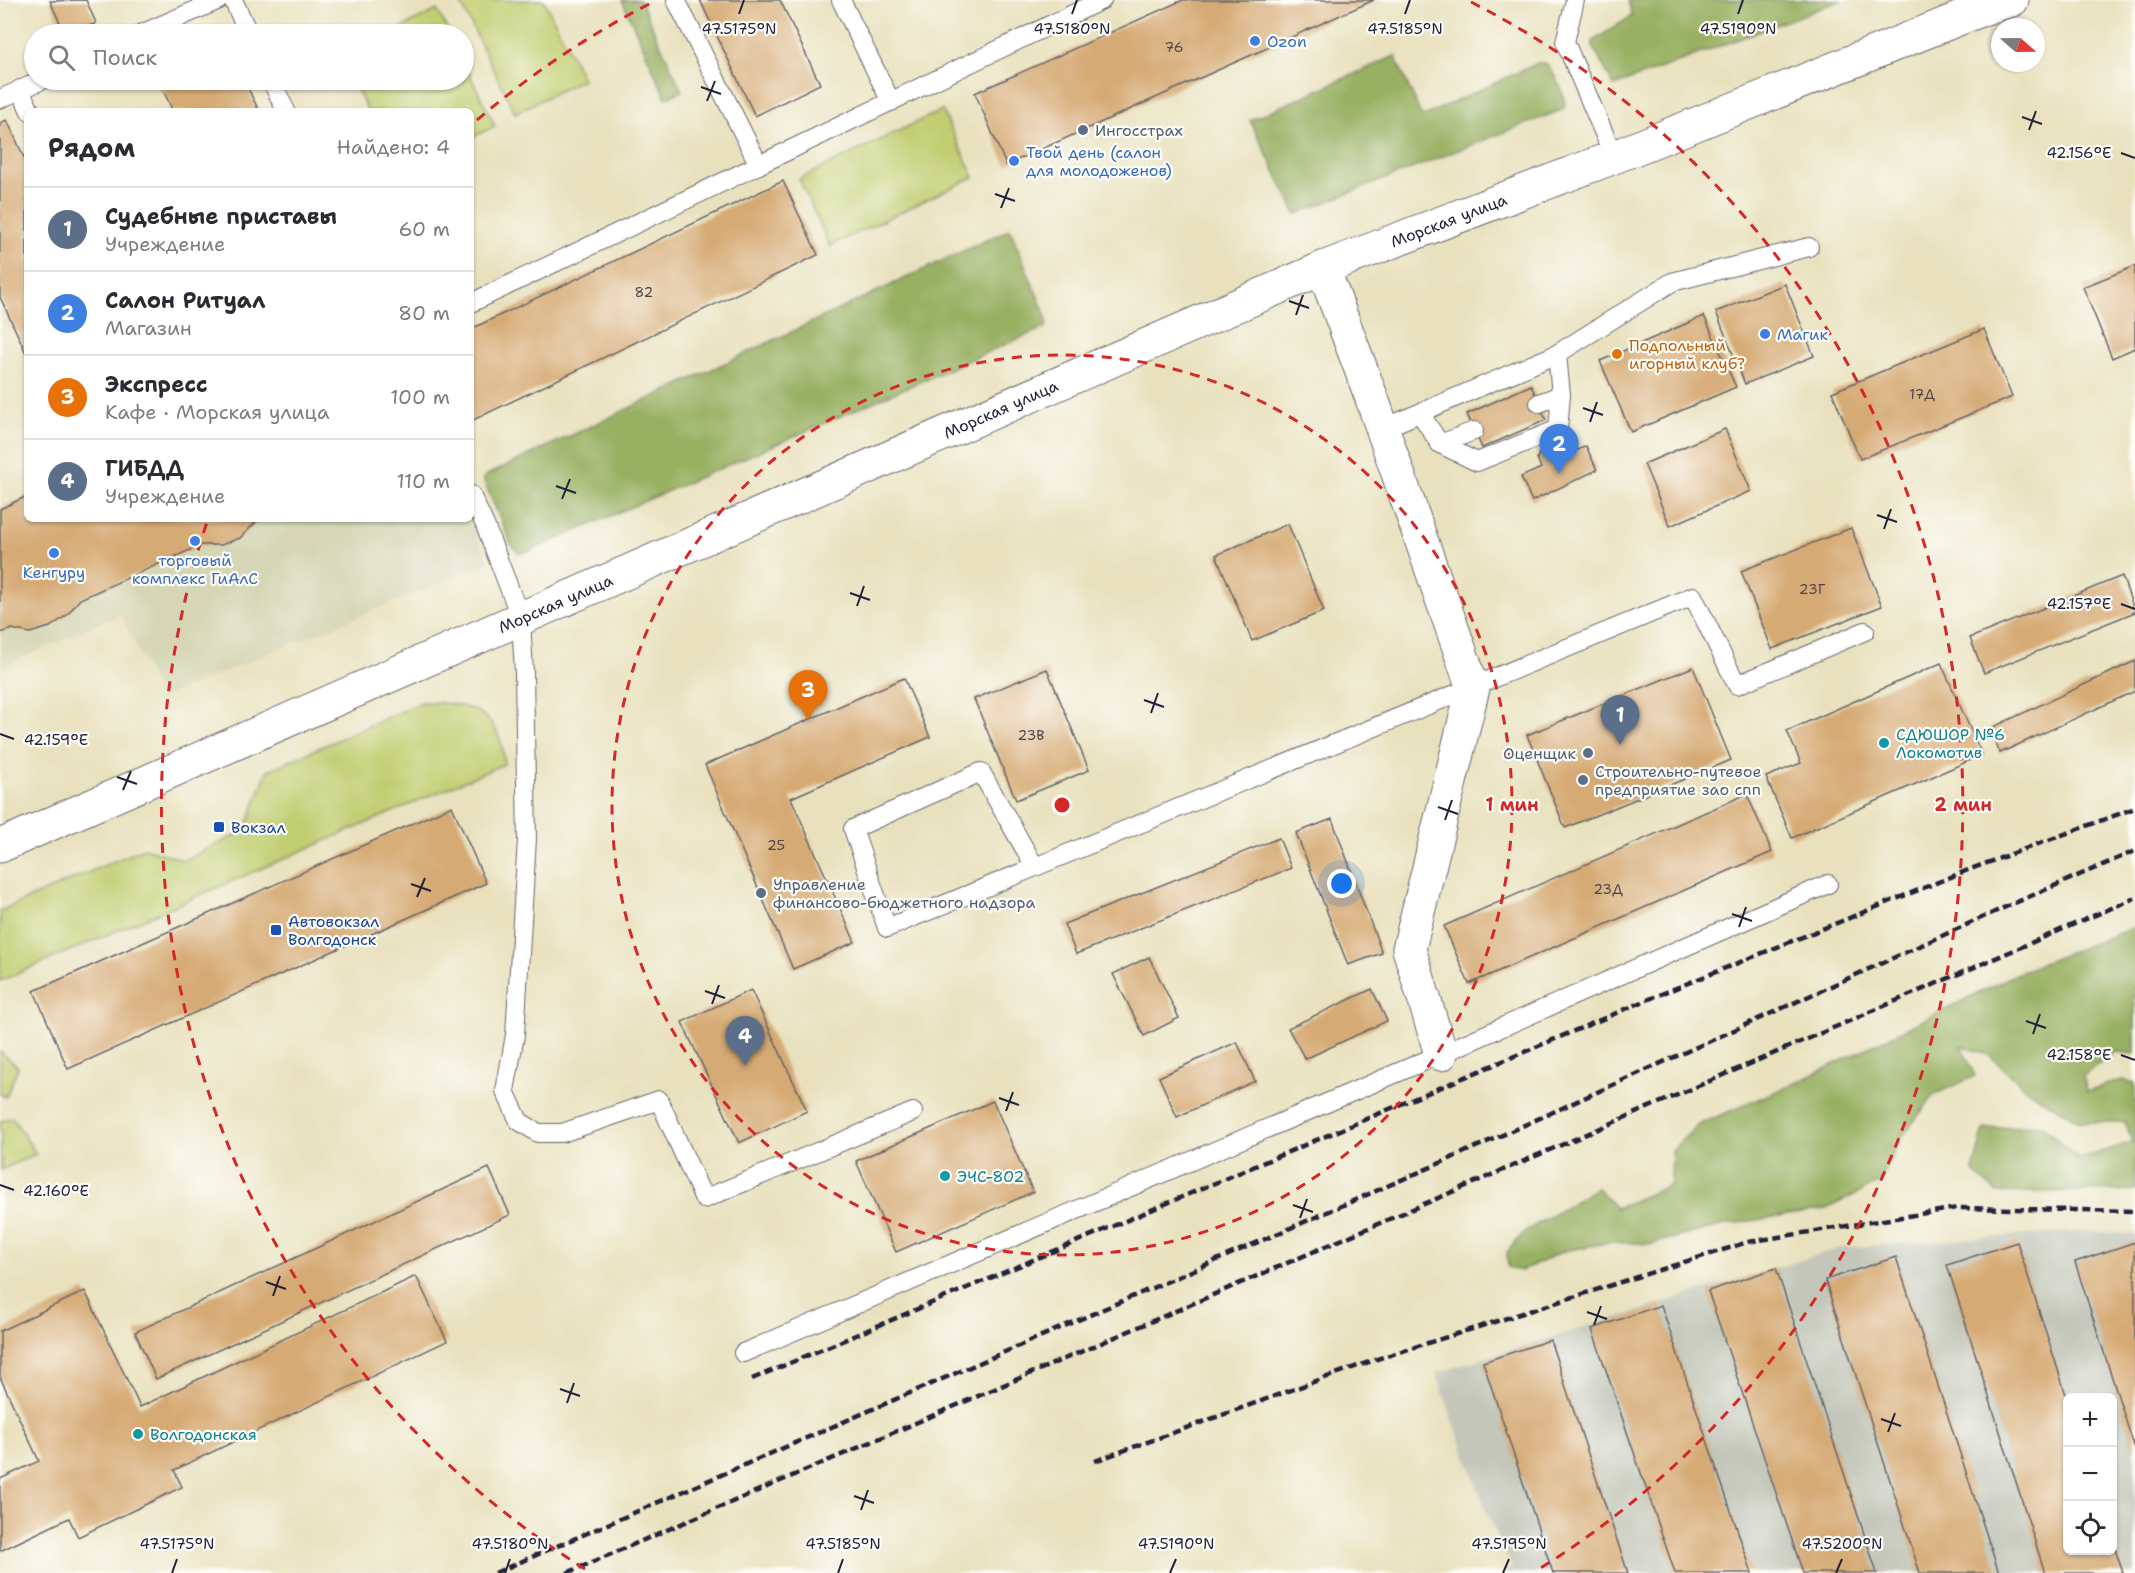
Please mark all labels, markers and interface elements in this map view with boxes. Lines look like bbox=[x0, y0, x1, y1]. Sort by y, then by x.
north arrow bbox=[1991, 18, 2045, 72]
text: 47.5175°N bbox=[702, 19, 776, 39]
text: 47.5180°N bbox=[1034, 19, 1110, 39]
text: 47.5185°N bbox=[1367, 19, 1443, 39]
text: 47.5190°N bbox=[1700, 19, 1776, 39]
search box bbox=[24, 24, 474, 90]
place label: Ozon bbox=[1267, 31, 1307, 52]
marker: Ozon bbox=[1248, 34, 1262, 48]
house number: 76 bbox=[1164, 38, 1184, 56]
icon: search bbox=[45, 41, 78, 74]
text: Поиск bbox=[93, 43, 157, 72]
place label: Ингосстрах bbox=[1095, 120, 1183, 141]
marker: Ингосстрах bbox=[1076, 123, 1090, 137]
text: Рядом bbox=[48, 130, 135, 165]
text: Найдено: 4 bbox=[337, 134, 450, 160]
place label: Твой день (салон для молодоженов) bbox=[1026, 142, 1172, 181]
text: 42.156°E bbox=[2047, 143, 2111, 163]
marker: Твой день (салон для молодоженов) bbox=[1007, 154, 1021, 168]
street label: Морская улица bbox=[1387, 188, 1510, 252]
text: Судебные приставы bbox=[105, 202, 337, 231]
text: 1 bbox=[63, 216, 72, 242]
text: 60 m bbox=[398, 216, 450, 242]
text: Учреждение bbox=[105, 231, 225, 257]
house number: 82 bbox=[635, 283, 653, 301]
text: Салон Ритуал bbox=[105, 286, 265, 315]
text: 2 bbox=[61, 300, 75, 326]
text: 80 m bbox=[398, 300, 450, 326]
text: Магазин bbox=[105, 315, 192, 341]
place label: Магик bbox=[1777, 324, 1829, 345]
marker: Магик bbox=[1758, 327, 1772, 341]
place label: Подпольный игорный клуб? bbox=[1629, 335, 1745, 374]
marker: Подпольный игорный клуб? bbox=[1610, 347, 1624, 361]
text: Экспресс bbox=[105, 370, 208, 399]
street label: Морская улица bbox=[940, 375, 1061, 443]
text: 3 bbox=[61, 384, 75, 410]
text: 100 m bbox=[390, 384, 450, 410]
house number: 17Д bbox=[1909, 385, 1935, 403]
text: Кафе · Морская улица bbox=[105, 399, 329, 425]
pin: 2 bbox=[1540, 424, 1578, 474]
text: ГИБДД bbox=[105, 454, 184, 483]
text: 4 bbox=[61, 468, 75, 494]
text: 110 m bbox=[396, 468, 450, 494]
text: Учреждение bbox=[105, 483, 225, 509]
marker: торговый комплекс ГиАлС bbox=[188, 534, 202, 548]
marker: Кенгуру bbox=[47, 546, 61, 560]
place label: торговый комплекс ГиАлС bbox=[132, 550, 258, 589]
place label: Кенгуру bbox=[23, 562, 85, 583]
street label: Морская улица bbox=[495, 569, 616, 638]
house number: 23Г bbox=[1799, 580, 1826, 598]
text: 42.157°E bbox=[2047, 594, 2111, 614]
pin: 3 bbox=[788, 670, 828, 720]
pin: 1 bbox=[1600, 696, 1640, 745]
place label: СДЮШОР №6 Локомотив bbox=[1896, 724, 2005, 763]
house number: 23В bbox=[1017, 726, 1045, 744]
text: 42.159°E bbox=[24, 730, 88, 750]
marker: СДЮШОР №6 Локомотив bbox=[1877, 736, 1891, 750]
place label: Оценщик bbox=[1503, 743, 1576, 764]
marker: Оценщик bbox=[1581, 746, 1595, 760]
place label: Строительно-путевое предприятие зао спп bbox=[1595, 761, 1762, 800]
marker: Строительно-путевое предприятие зао спп bbox=[1576, 773, 1590, 787]
text: 1 мин bbox=[1485, 793, 1539, 817]
text: 2 мин bbox=[1934, 793, 1992, 817]
centre of rings bbox=[1052, 795, 1072, 815]
place label: Вокзал bbox=[231, 817, 286, 838]
marker: Вокзал bbox=[212, 820, 226, 834]
house number: 25 bbox=[767, 836, 785, 854]
your location bbox=[1327, 869, 1356, 898]
place label: Управление финансово-бюджетного надзора bbox=[773, 874, 1036, 913]
house number: 23Д bbox=[1593, 880, 1623, 898]
marker: Управление финансово-бюджетного надзора bbox=[754, 886, 768, 900]
place label: Автовокзал Волгодонск bbox=[288, 911, 379, 950]
marker: Автовокзал Волгодонск bbox=[269, 923, 283, 937]
pin: 4 bbox=[726, 1016, 764, 1066]
text: 42.158°E bbox=[2047, 1045, 2111, 1065]
place label: ЭЧС-802 bbox=[957, 1166, 1025, 1187]
marker: ЭЧС-802 bbox=[938, 1169, 952, 1183]
text: 42.160°E bbox=[23, 1181, 89, 1201]
map controls bbox=[2063, 1393, 2117, 1555]
button: + bbox=[2063, 1393, 2117, 1447]
place label: Волгодонская bbox=[150, 1424, 257, 1445]
marker: Волгодонская bbox=[131, 1427, 145, 1441]
button: − bbox=[2063, 1447, 2117, 1501]
button: locate bbox=[2063, 1501, 2117, 1555]
text: 47.5175°N bbox=[140, 1534, 214, 1554]
text: 47.5180°N bbox=[472, 1534, 548, 1554]
text: 47.5185°N bbox=[805, 1534, 881, 1554]
text: 47.5190°N bbox=[1138, 1534, 1214, 1554]
text: 47.5195°N bbox=[1471, 1534, 1547, 1554]
text: 47.5200°N bbox=[1802, 1534, 1883, 1554]

